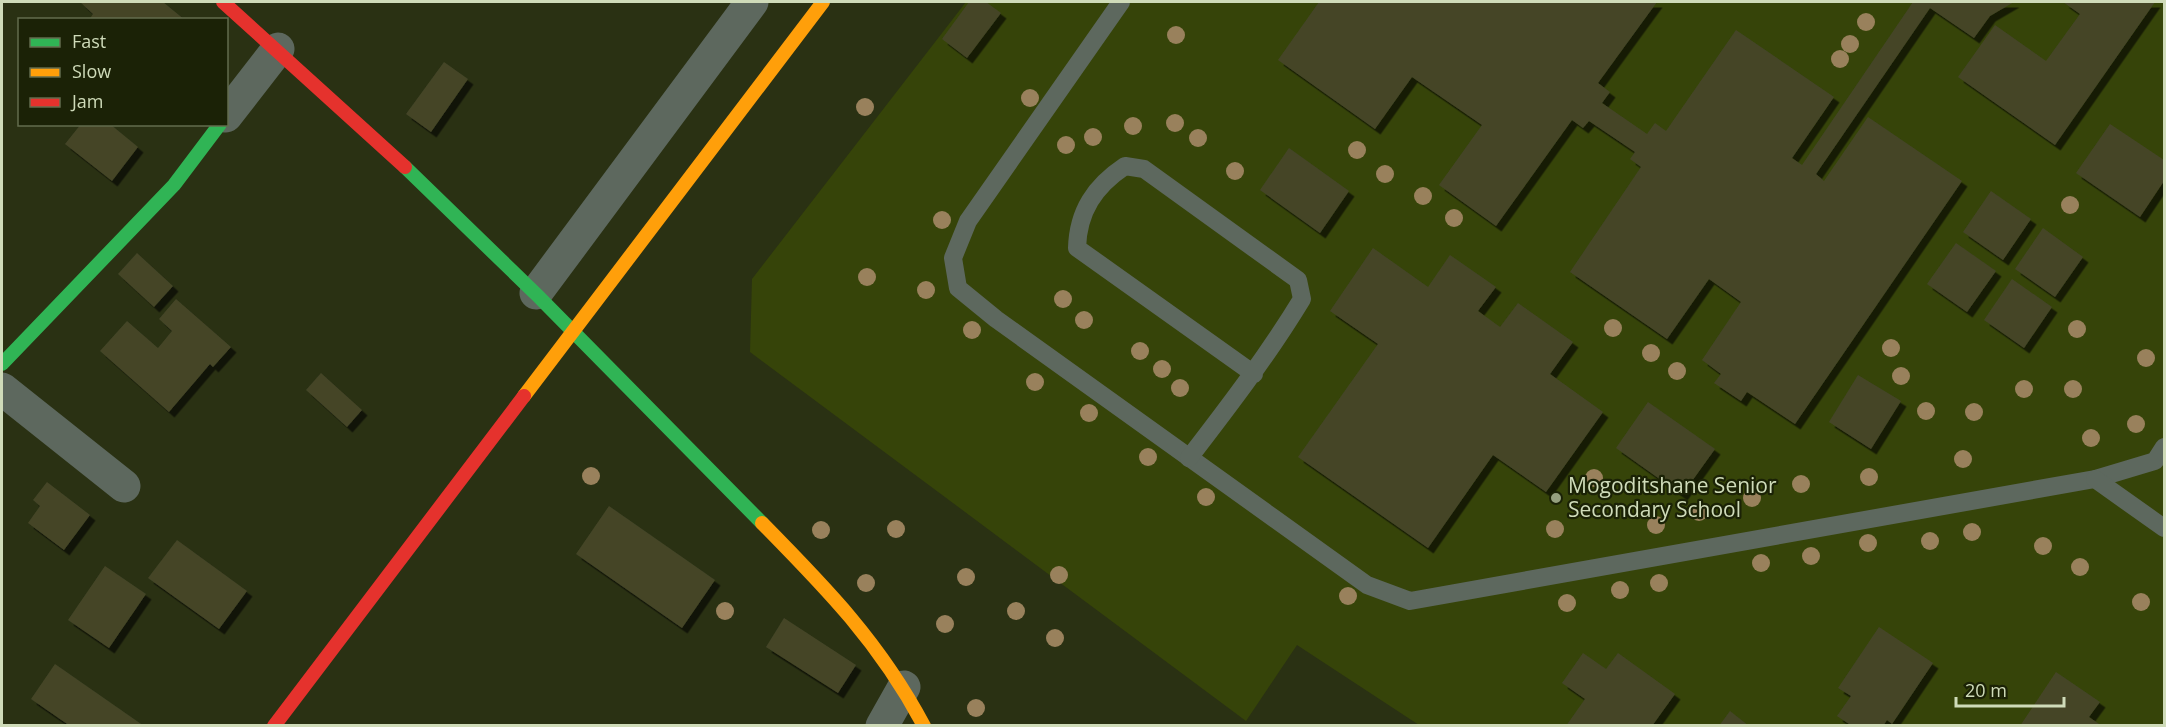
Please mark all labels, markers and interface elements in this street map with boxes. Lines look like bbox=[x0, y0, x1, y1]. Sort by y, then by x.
legend bbox=[18, 18, 228, 126]
text: Fast bbox=[72, 29, 106, 53]
text: Slow bbox=[72, 59, 111, 83]
text: Jam bbox=[70, 89, 104, 113]
place label: Mogoditshane Senior Secondary School bbox=[1568, 471, 1777, 523]
marker: Mogoditshane Senior Secondary School bbox=[1549, 491, 1563, 505]
scale bar bbox=[1956, 670, 2064, 708]
text: 20 m bbox=[1965, 678, 2007, 702]

